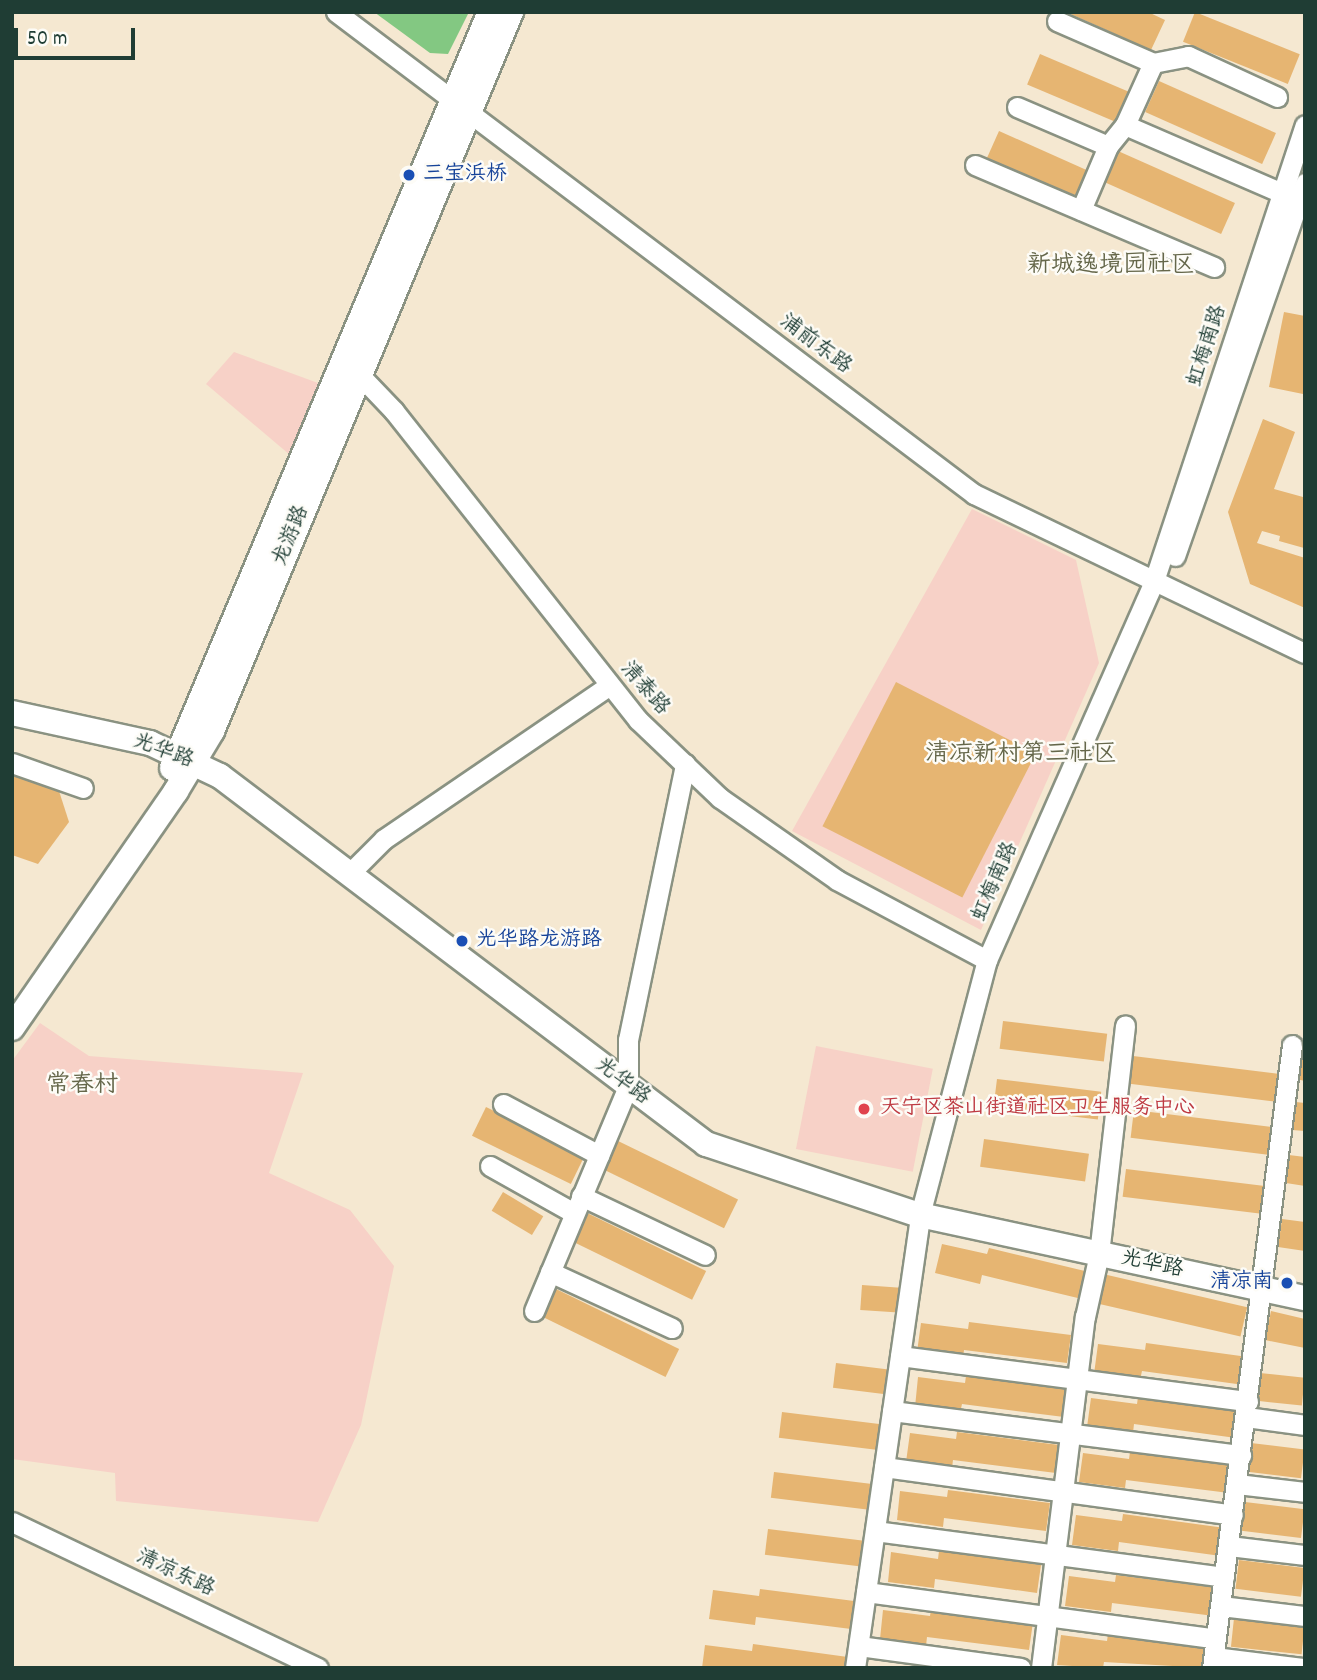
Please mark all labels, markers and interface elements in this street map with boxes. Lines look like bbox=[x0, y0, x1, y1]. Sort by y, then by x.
scale bar bbox=[18, 14, 138, 58]
text: 50 m bbox=[27, 25, 67, 55]
place label: 三宝浜桥 bbox=[423, 162, 507, 188]
marker: 三宝浜桥 bbox=[401, 167, 417, 183]
district label: 新城逸境园社区 bbox=[1027, 253, 1195, 281]
street label: 虹梅南路 bbox=[1183, 302, 1233, 390]
street label: 浦前东路 bbox=[774, 310, 856, 380]
street label: 龙游路 bbox=[269, 502, 315, 570]
street label: 清泰路 bbox=[614, 657, 674, 721]
street label: 光华路 bbox=[129, 729, 197, 775]
district label: 清凉新村第三社区 bbox=[925, 742, 1117, 770]
street label: 虹梅南路 bbox=[967, 839, 1025, 925]
place label: 光华路龙游路 bbox=[476, 928, 602, 954]
marker: 光华路龙游路 bbox=[454, 933, 470, 949]
street label: 光华路 bbox=[589, 1053, 655, 1111]
district label: 常春村 bbox=[46, 1073, 118, 1101]
place label: 天宁区茶山街道社区卫生服务中心 bbox=[880, 1096, 1195, 1122]
marker: 天宁区茶山街道社区卫生服务中心 bbox=[854, 1099, 874, 1119]
street label: 光华路 bbox=[1119, 1246, 1185, 1284]
place label: 清凉南 bbox=[1210, 1270, 1273, 1296]
marker: 清凉南 bbox=[1279, 1275, 1295, 1291]
street label: 清凉东路 bbox=[132, 1545, 218, 1603]

